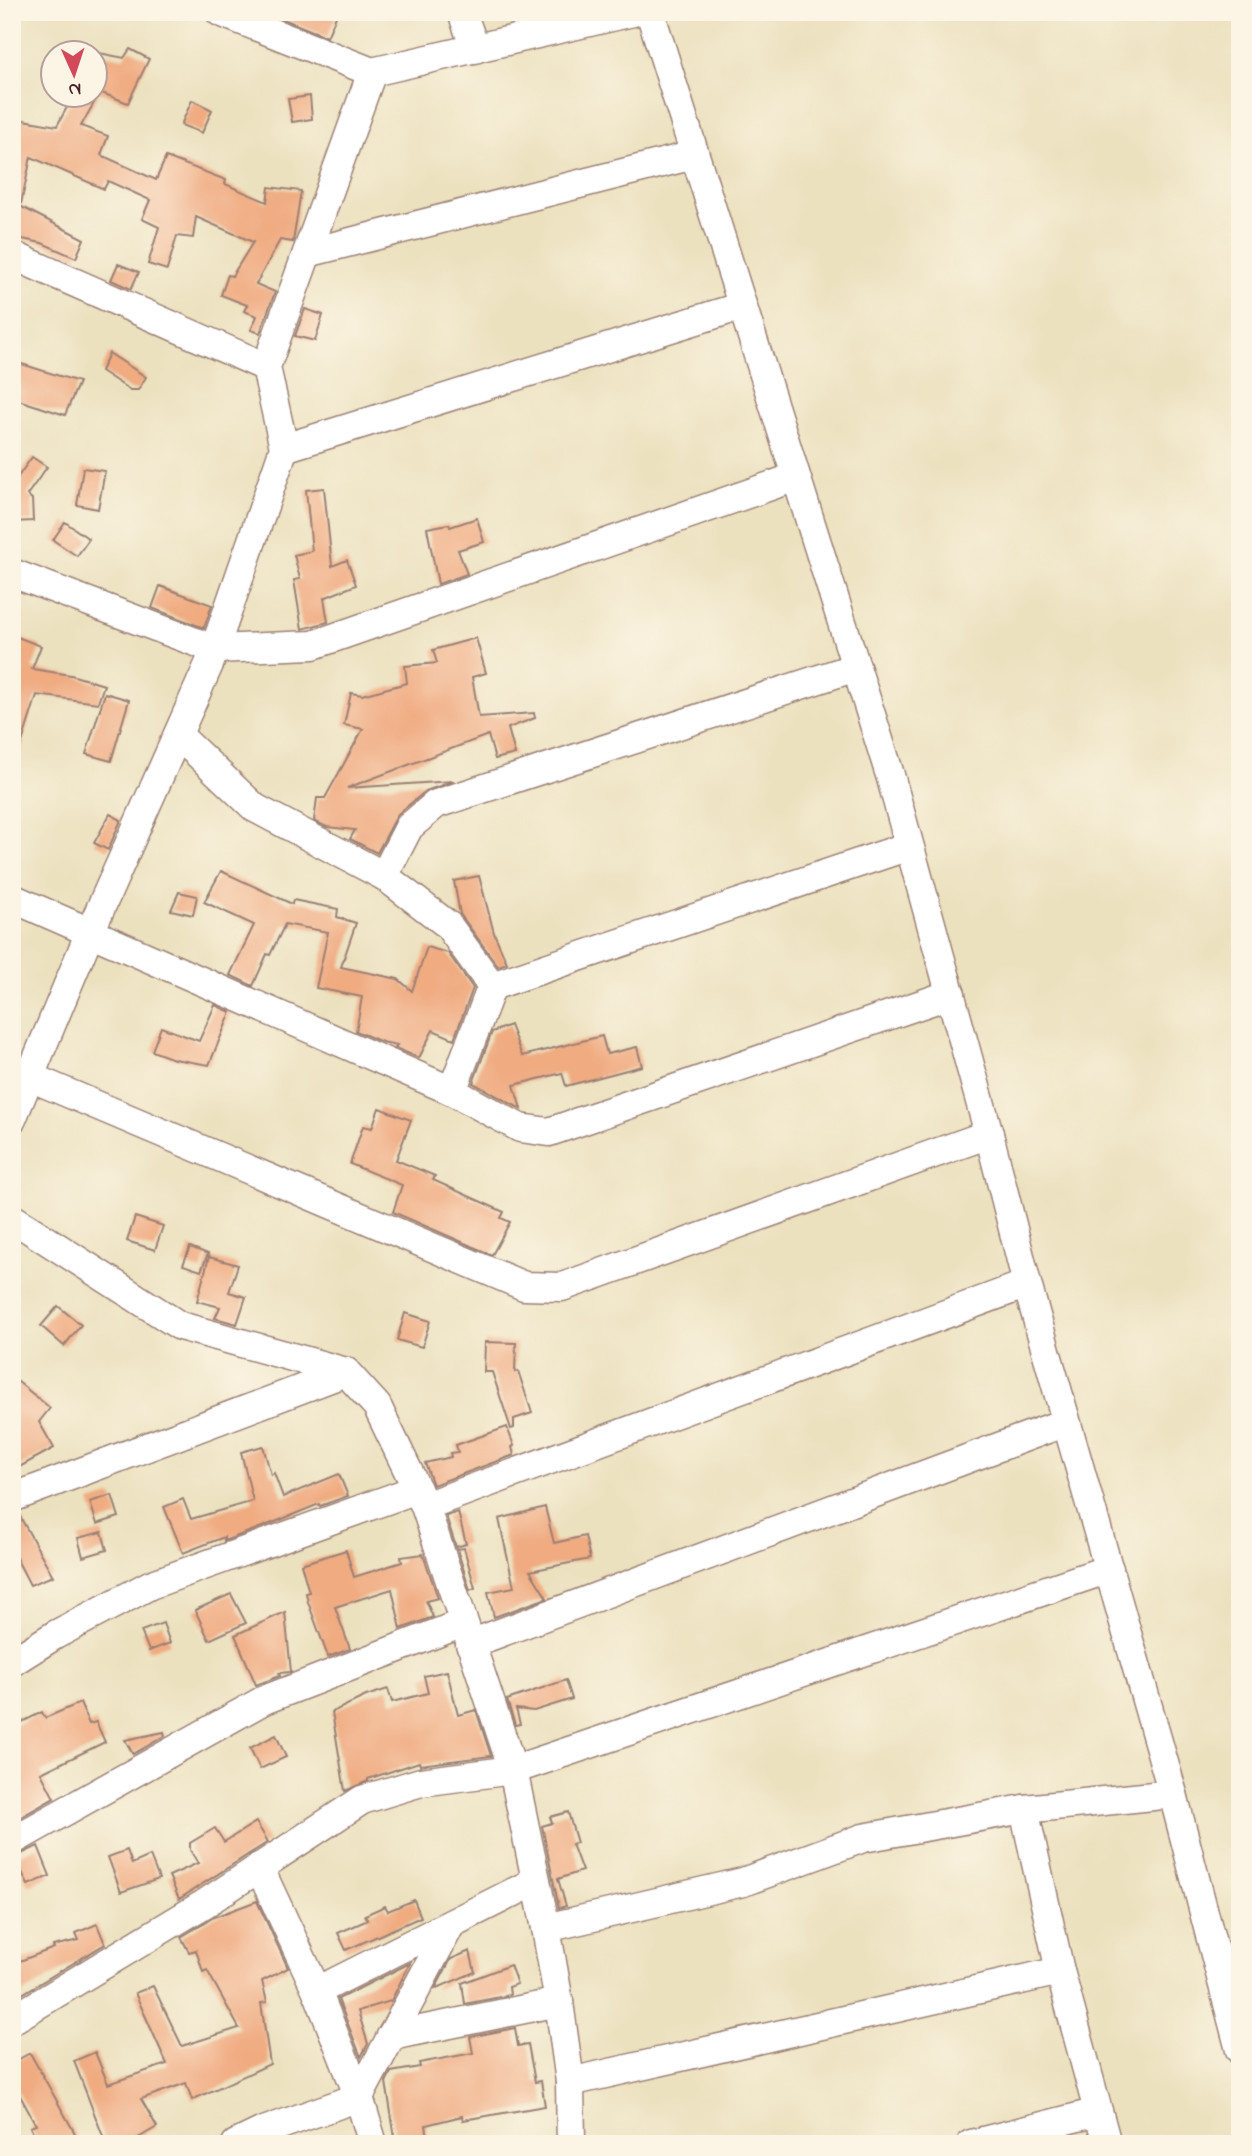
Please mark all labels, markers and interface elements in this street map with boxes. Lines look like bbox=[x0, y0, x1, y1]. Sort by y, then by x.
north arrow bbox=[38, 38, 108, 108]
text: N bbox=[67, 75, 82, 102]

